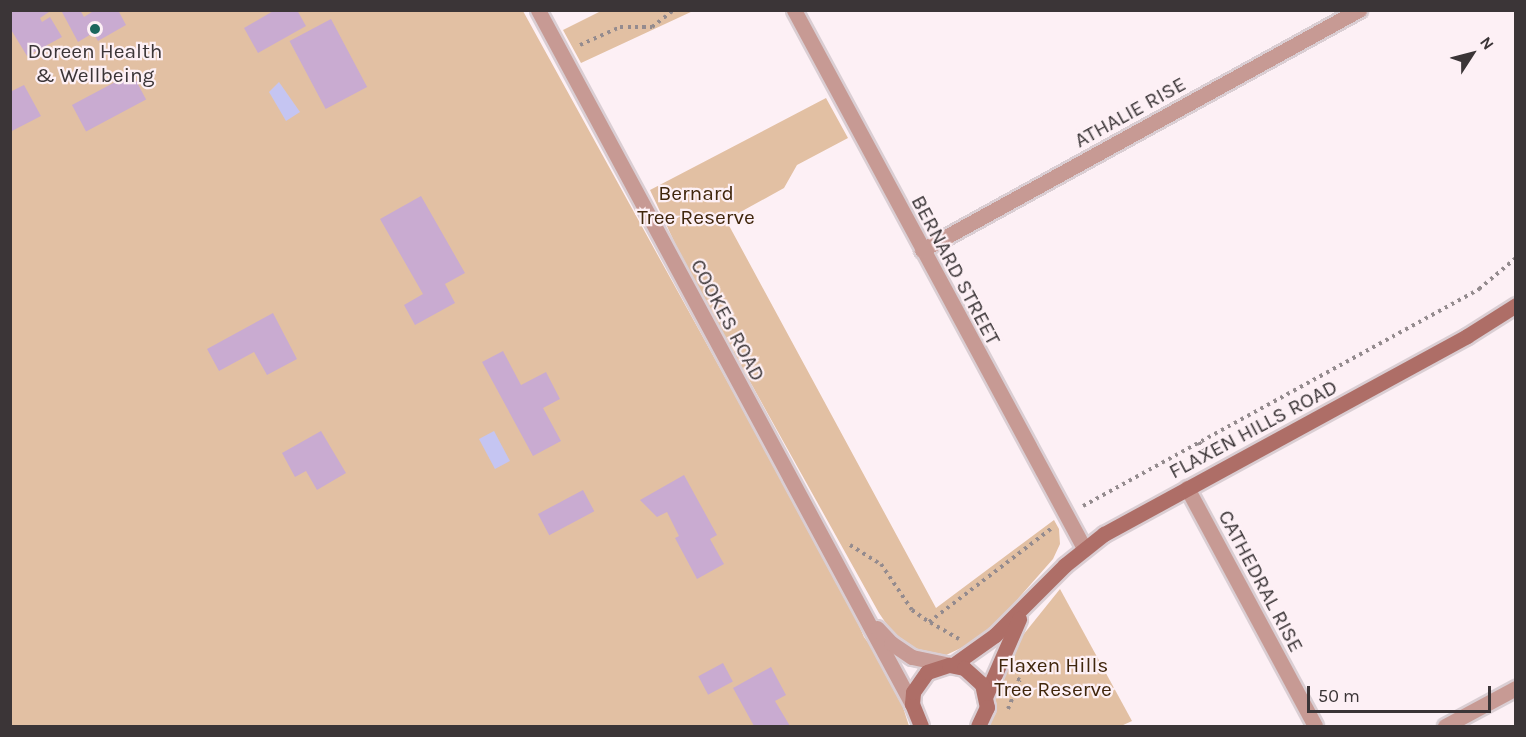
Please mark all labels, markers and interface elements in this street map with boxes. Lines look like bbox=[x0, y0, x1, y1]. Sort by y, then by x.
marker: Doreen Health & Wellbeing bbox=[88, 22, 102, 36]
north arrow bbox=[1442, 24, 1502, 84]
text: N bbox=[1476, 33, 1498, 53]
place label: Doreen Health & Wellbeing bbox=[28, 38, 162, 88]
street label: ATHALIE RISE bbox=[1070, 71, 1190, 153]
park label: Bernard Tree Reserve bbox=[637, 180, 755, 230]
street label: BERNARD STREET bbox=[906, 191, 1006, 349]
street label: COOKES ROAD bbox=[685, 255, 771, 385]
street label: FLAXEN HILLS ROAD bbox=[1164, 374, 1342, 484]
street label: CATHEDRAL RISE bbox=[1213, 506, 1309, 656]
park label: Flaxen Hills Tree Reserve bbox=[994, 652, 1112, 702]
scale bar bbox=[1310, 674, 1494, 712]
text: 50 m bbox=[1318, 685, 1360, 707]

